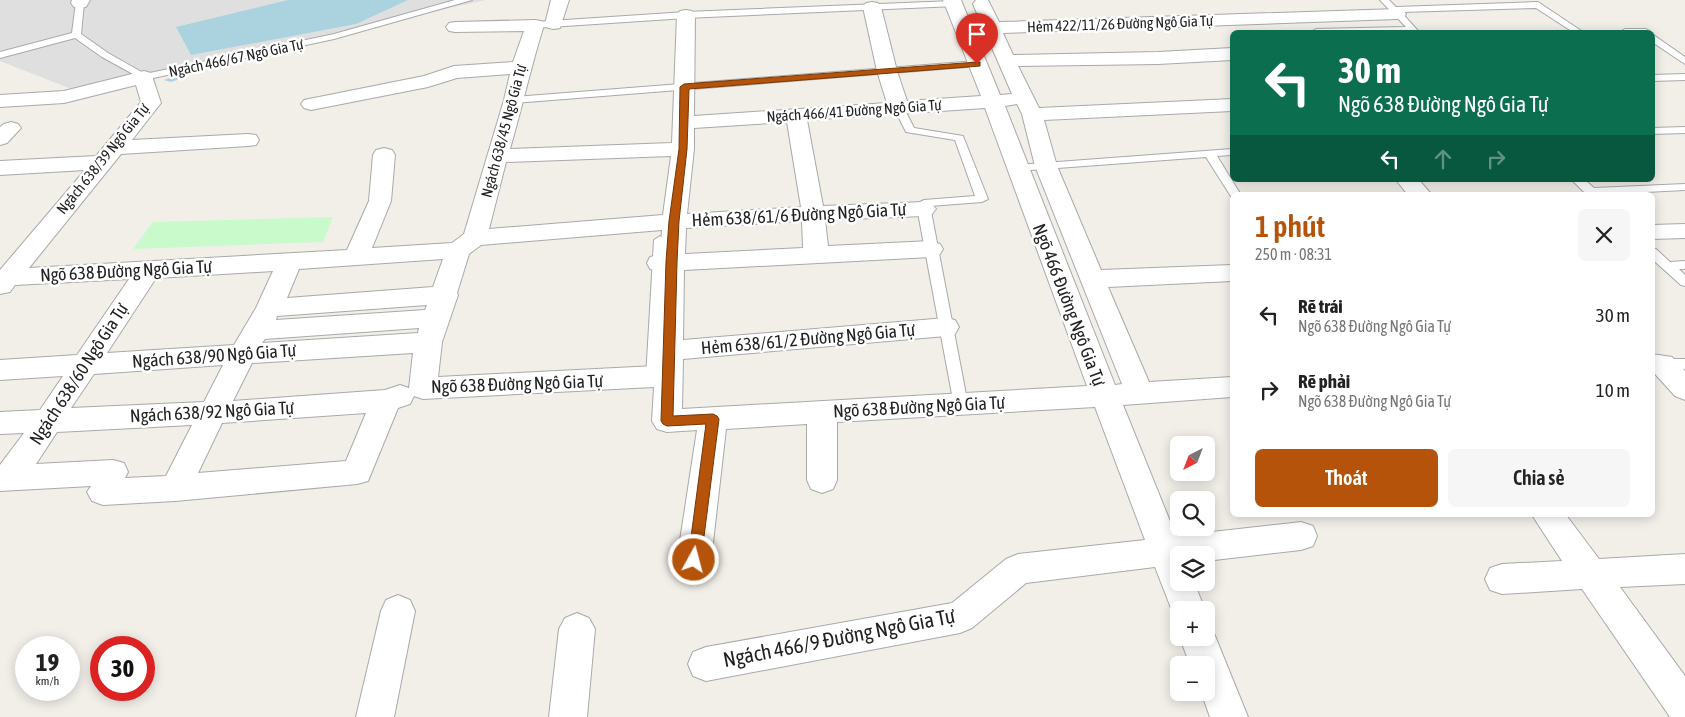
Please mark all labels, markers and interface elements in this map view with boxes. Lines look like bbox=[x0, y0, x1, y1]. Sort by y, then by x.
street label: Hẻm 422/11/26 Đường Ngô Gia Tự bbox=[1027, 12, 1214, 35]
pin bbox=[956, 13, 998, 64]
icon: arrive bbox=[963, 20, 991, 48]
street label: Ngách 466/67 Ngô Gia Tự bbox=[167, 35, 305, 80]
icon: left bbox=[1255, 50, 1320, 115]
text: 30 m bbox=[1338, 50, 1401, 90]
street label: Ngách 638/45 Ngô Gia Tự bbox=[478, 62, 530, 199]
text: Ngõ 638 Đường Ngô Gia Tự bbox=[1338, 91, 1548, 117]
street label: Ngách 466/41 Đường Ngô Gia Tự bbox=[766, 96, 943, 125]
street label: Ngách 638/39 Ngô Gia Tự bbox=[53, 100, 153, 217]
icon: left bbox=[1376, 145, 1404, 173]
icon: ahead bbox=[1429, 145, 1457, 173]
icon: right bbox=[1482, 145, 1510, 173]
street label: Hẻm 638/61/6 Đường Ngô Gia Tự bbox=[691, 198, 907, 231]
text: 1 phút bbox=[1255, 209, 1325, 243]
button: close bbox=[1578, 209, 1630, 261]
street label: Ngõ 466 Đường Ngô Gia Tự bbox=[1029, 221, 1110, 389]
text: 250 m · 08:31 bbox=[1255, 245, 1332, 263]
street label: Ngõ 638 Đường Ngô Gia Tự bbox=[39, 255, 213, 285]
text: Rẽ trái bbox=[1298, 295, 1343, 317]
street label: Ngách 638/60 Ngô Gia Tự bbox=[25, 299, 132, 448]
icon: left bbox=[1255, 301, 1283, 329]
text: 30 m bbox=[1596, 304, 1630, 326]
text: Ngõ 638 Đường Ngô Gia Tự bbox=[1298, 317, 1451, 335]
street label: Hẻm 638/61/2 Đường Ngô Gia Tự bbox=[700, 319, 916, 358]
street label: Ngách 638/90 Ngô Gia Tự bbox=[131, 339, 297, 372]
street label: Ngõ 638 Đường Ngô Gia Tự bbox=[431, 370, 604, 397]
text: Rẽ phải bbox=[1298, 370, 1350, 392]
icon: right bbox=[1255, 376, 1283, 404]
text: 10 m bbox=[1596, 379, 1630, 401]
street label: Ngõ 638 Đường Ngô Gia Tự bbox=[832, 391, 1006, 421]
text: Ngõ 638 Đường Ngô Gia Tự bbox=[1298, 392, 1451, 410]
street label: Ngách 638/92 Ngô Gia Tự bbox=[129, 397, 295, 426]
north arrow bbox=[1170, 436, 1215, 481]
map controls bbox=[1170, 436, 1215, 701]
button: Thoát bbox=[1255, 449, 1438, 507]
button: Chia sẻ bbox=[1448, 449, 1630, 507]
button: search bbox=[1170, 491, 1215, 536]
position arrow bbox=[667, 533, 719, 585]
button: layers bbox=[1170, 546, 1215, 591]
button: + bbox=[1170, 601, 1215, 646]
street label: Ngách 466/9 Đường Ngô Gia Tự bbox=[721, 603, 958, 671]
speed limit sign: 30 bbox=[90, 636, 155, 701]
text: 19 bbox=[36, 648, 59, 676]
button: − bbox=[1170, 656, 1215, 701]
text: km/h bbox=[36, 674, 59, 688]

